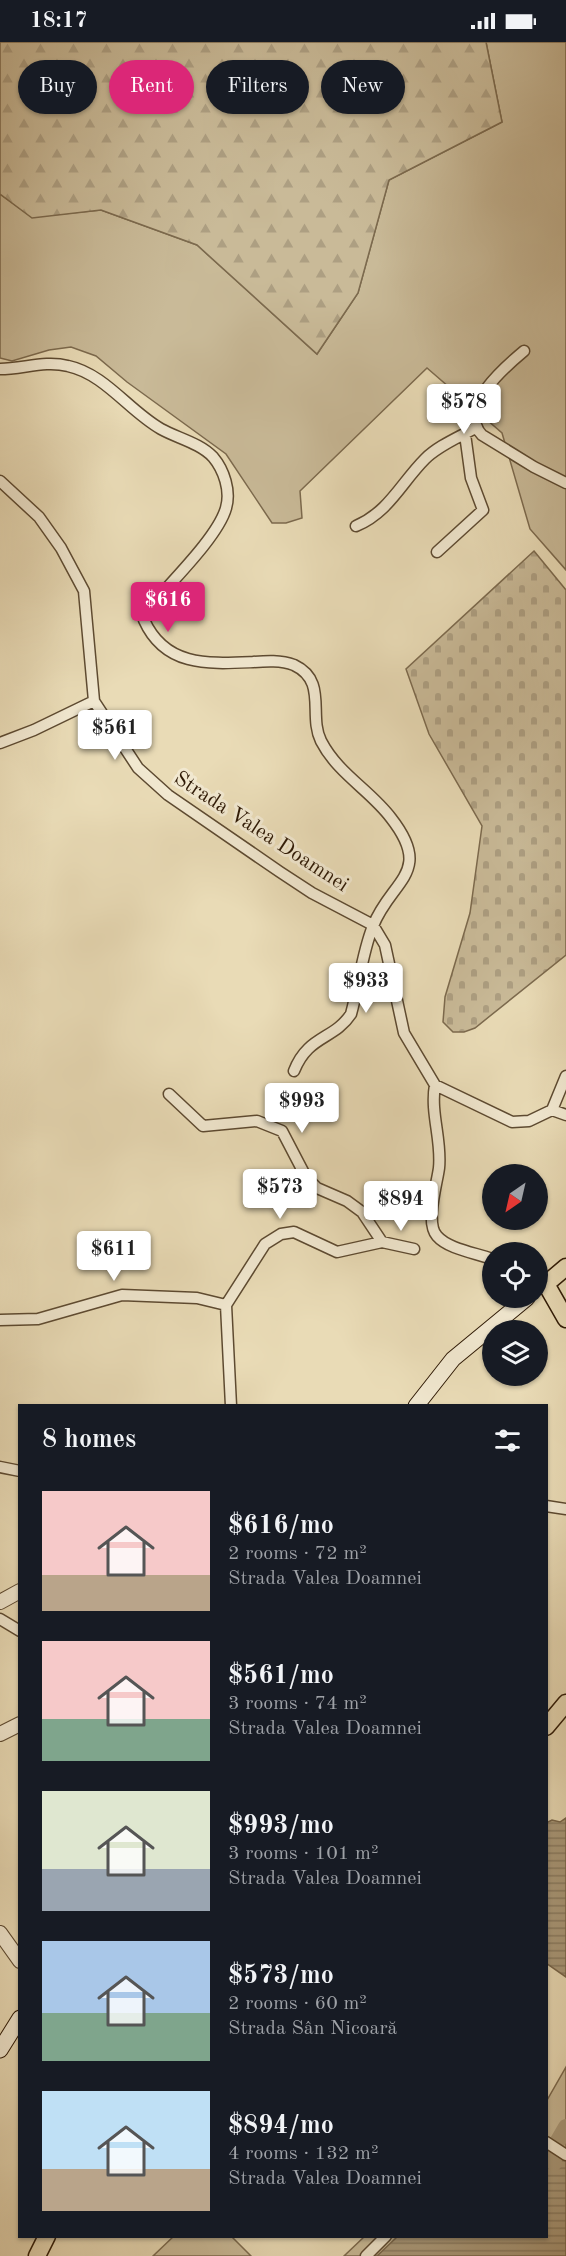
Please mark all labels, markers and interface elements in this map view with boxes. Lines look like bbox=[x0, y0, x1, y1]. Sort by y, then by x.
text: 18:17 bbox=[30, 10, 87, 32]
chip: Buy bbox=[18, 60, 97, 114]
chip: Rent bbox=[109, 60, 194, 114]
chip: Filters bbox=[206, 60, 309, 114]
chip: New bbox=[321, 60, 405, 114]
pin: $578 bbox=[428, 384, 500, 435]
text: $578 bbox=[441, 393, 487, 413]
pin: $616 bbox=[132, 582, 204, 633]
text: $616 bbox=[145, 591, 191, 611]
pin: $561 bbox=[79, 710, 151, 761]
text: $561 bbox=[92, 719, 138, 739]
street label: Strada Valea Doamnei bbox=[170, 768, 352, 896]
pin: $933 bbox=[330, 963, 402, 1014]
text: $933 bbox=[343, 972, 389, 992]
pin: $993 bbox=[266, 1083, 338, 1134]
text: $993 bbox=[279, 1092, 325, 1112]
north arrow bbox=[482, 1164, 548, 1230]
map controls bbox=[482, 1164, 548, 1386]
pin: $573 bbox=[244, 1169, 316, 1220]
text: $573 bbox=[257, 1178, 303, 1198]
pin: $894 bbox=[365, 1181, 437, 1232]
text: $894 bbox=[378, 1190, 424, 1210]
pin: $611 bbox=[78, 1231, 150, 1282]
text: $611 bbox=[91, 1240, 137, 1260]
button: locate bbox=[482, 1242, 548, 1308]
button: layers bbox=[482, 1320, 548, 1386]
icon: filters bbox=[491, 1424, 524, 1457]
text: 8 homes bbox=[42, 1427, 136, 1453]
text: $616/mo bbox=[228, 1513, 334, 1539]
icon: home bbox=[90, 1515, 162, 1587]
text: 2 rooms · 72 m² bbox=[228, 1544, 367, 1564]
text: Strada Valea Doamnei bbox=[228, 1569, 422, 1589]
text: $561/mo bbox=[228, 1663, 334, 1689]
icon: home bbox=[90, 1665, 162, 1737]
text: 3 rooms · 74 m² bbox=[228, 1694, 367, 1714]
text: Strada Valea Doamnei bbox=[228, 1719, 422, 1739]
text: $993/mo bbox=[228, 1813, 334, 1839]
icon: home bbox=[90, 1815, 162, 1887]
text: 3 rooms · 101 m² bbox=[228, 1844, 378, 1864]
text: Strada Valea Doamnei bbox=[228, 1869, 422, 1889]
text: $573/mo bbox=[228, 1963, 334, 1989]
icon: home bbox=[90, 1965, 162, 2037]
text: 2 rooms · 60 m² bbox=[228, 1994, 367, 2014]
text: Strada Sân Nicoară bbox=[228, 2019, 397, 2039]
text: $894/mo bbox=[228, 2113, 334, 2139]
icon: home bbox=[90, 2115, 162, 2187]
text: 4 rooms · 132 m² bbox=[228, 2144, 378, 2164]
text: Strada Valea Doamnei bbox=[228, 2169, 422, 2189]

